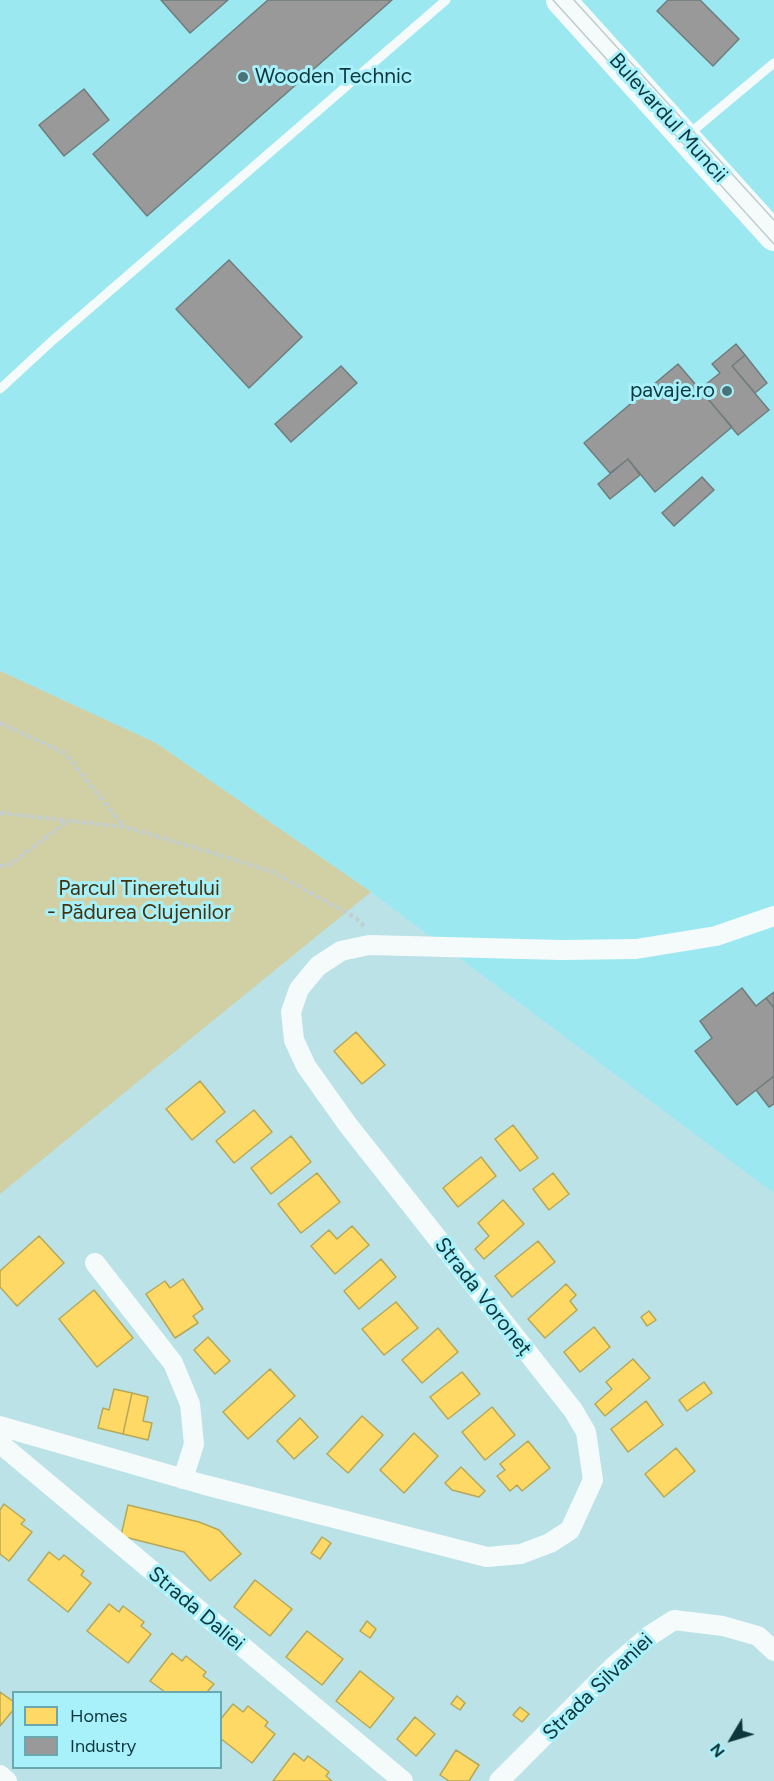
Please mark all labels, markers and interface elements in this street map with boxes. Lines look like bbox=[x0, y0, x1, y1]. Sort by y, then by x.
street label: Bulevardul Muncii bbox=[603, 48, 733, 188]
place label: Wooden Technic bbox=[255, 64, 412, 90]
marker: Wooden Technic bbox=[236, 70, 250, 84]
place label: pavaje.ro bbox=[630, 378, 715, 404]
marker: pavaje.ro bbox=[720, 384, 734, 398]
park label: Parcul Tineretului - Pădurea Clujenilor bbox=[47, 876, 231, 926]
street label: Strada Voroneț bbox=[429, 1233, 537, 1361]
street label: Strada Daliei bbox=[143, 1561, 249, 1657]
street label: Strada Silvaniei bbox=[538, 1628, 658, 1746]
legend bbox=[12, 1691, 222, 1769]
text: Homes bbox=[70, 1705, 128, 1727]
north arrow bbox=[702, 1709, 762, 1769]
text: Industry bbox=[70, 1735, 136, 1757]
text: N bbox=[706, 1740, 729, 1761]

